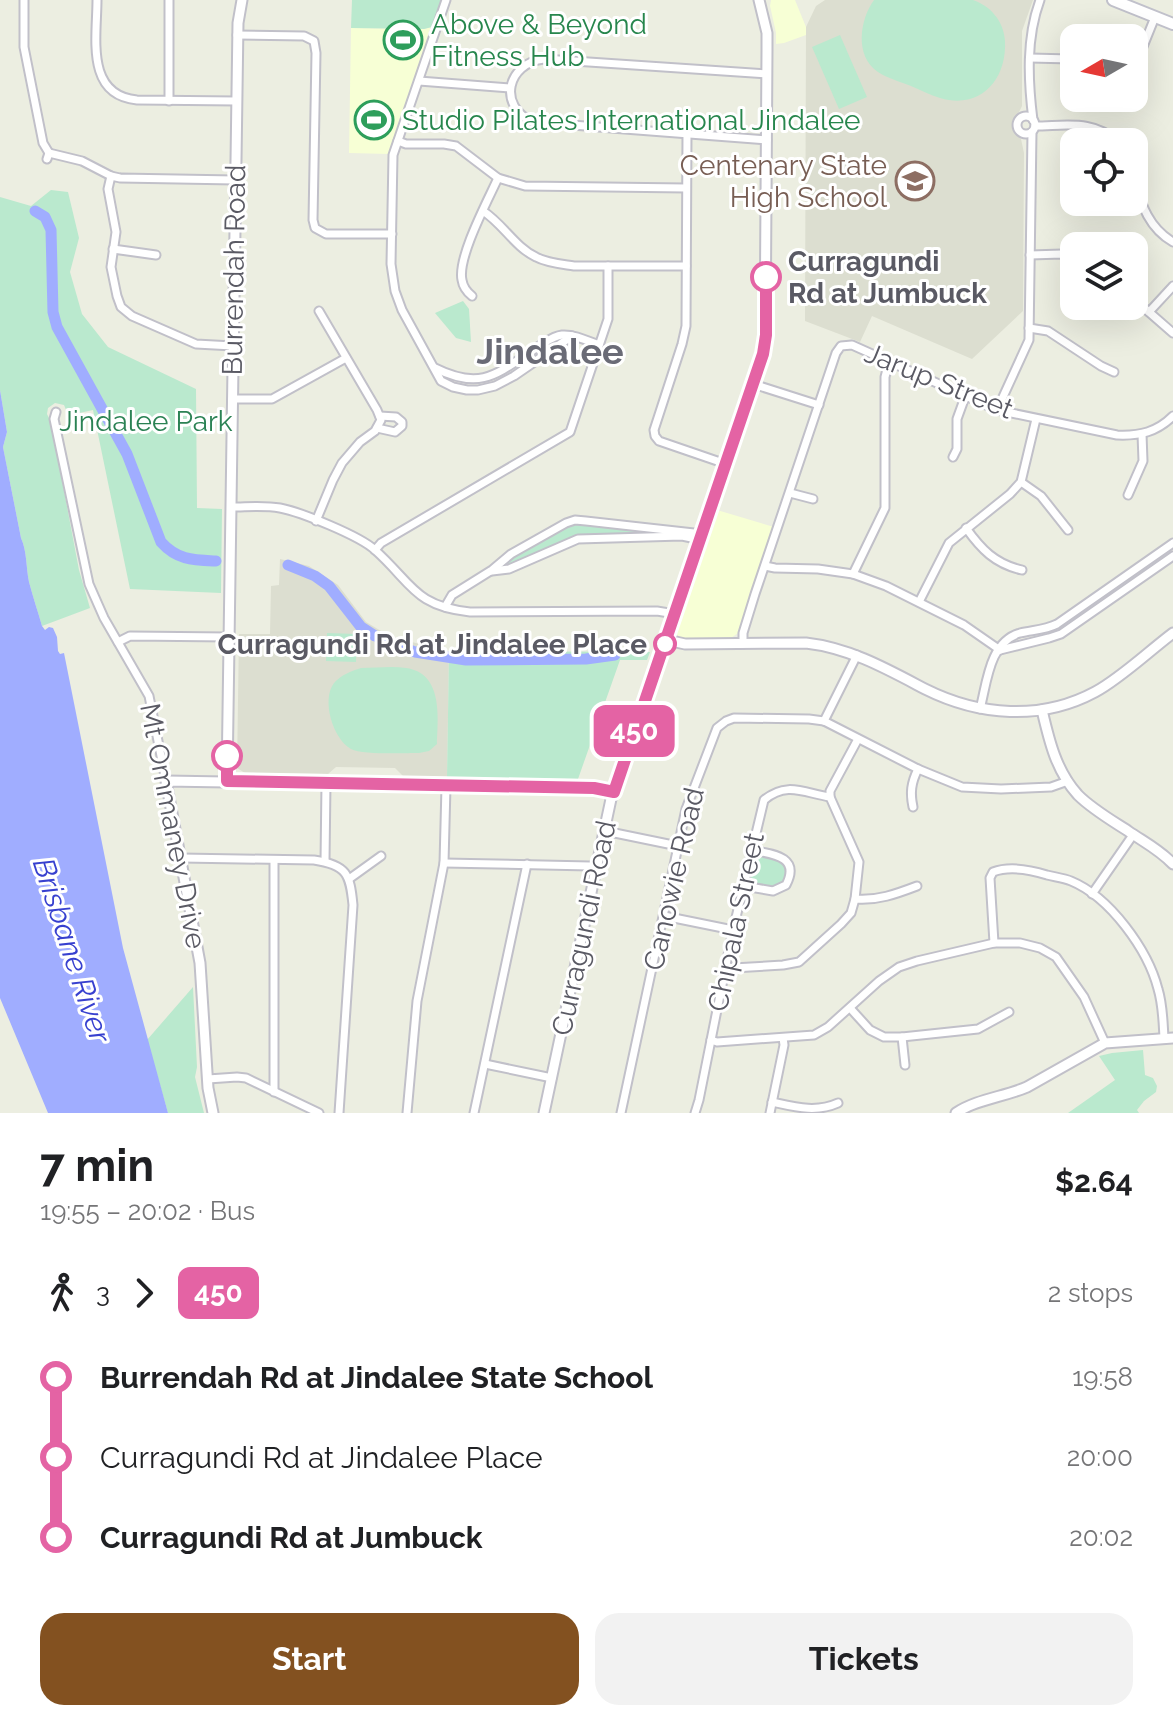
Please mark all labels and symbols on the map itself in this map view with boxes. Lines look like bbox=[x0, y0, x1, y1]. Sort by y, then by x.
place label: Above & Beyond Fitness Hub bbox=[431, 8, 647, 73]
sports icon: Above & Beyond Fitness Hub bbox=[382, 19, 424, 61]
north arrow bbox=[1060, 24, 1148, 112]
sports icon: Studio Pilates International Jindalee bbox=[353, 99, 395, 141]
place label: Studio Pilates International Jindalee bbox=[402, 104, 861, 137]
place label: Centenary State High School bbox=[680, 149, 887, 214]
school or university icon: Centenary State High School bbox=[894, 160, 936, 202]
street label: Burrendah Road bbox=[216, 164, 252, 376]
place label: Curragundi Rd at Jumbuck bbox=[788, 245, 987, 310]
marker: Curragundi Rd at Jumbuck bbox=[751, 262, 781, 292]
district label: Jindalee bbox=[476, 330, 624, 372]
street label: Jarup Street bbox=[860, 336, 1019, 426]
park label: Jindalee Park bbox=[59, 405, 233, 438]
place label: Curragundi Rd at Jindalee Place bbox=[217, 628, 647, 661]
marker: Curragundi Rd at Jindalee Place bbox=[654, 633, 676, 655]
street label: Mt Ommaney Drive bbox=[133, 700, 213, 952]
line badge: 450 bbox=[588, 705, 680, 757]
unlabelled marker bbox=[212, 741, 242, 771]
street label: Canowie Road bbox=[637, 784, 711, 974]
street label: Curragundi Road bbox=[545, 818, 623, 1038]
street label: Chipala Street bbox=[701, 829, 771, 1014]
water label: Brisbane River bbox=[26, 853, 119, 1048]

